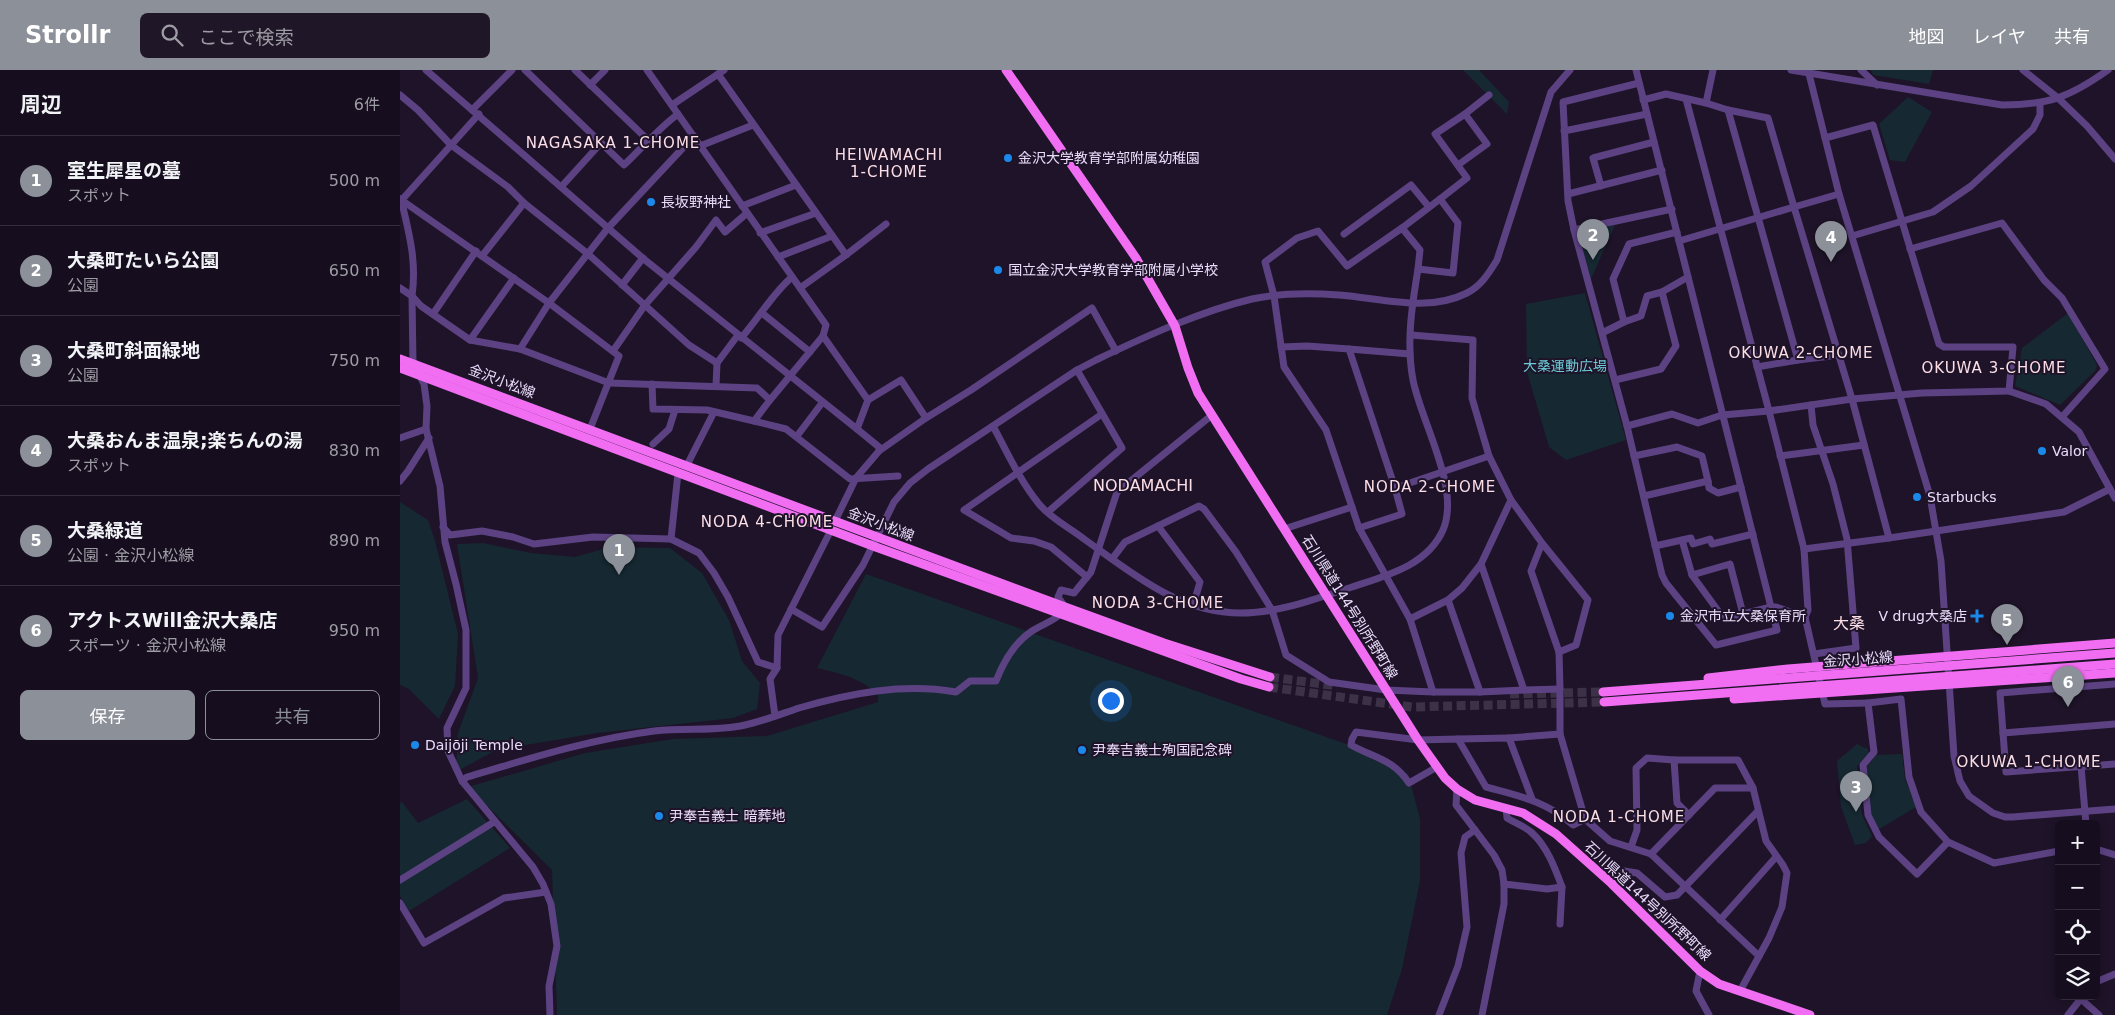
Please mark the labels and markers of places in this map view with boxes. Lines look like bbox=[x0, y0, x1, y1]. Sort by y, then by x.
place label: 金沢大学教育学部附属幼稚園 bbox=[1018, 150, 1200, 166]
marker: 金沢大学教育学部附属幼稚園 bbox=[1002, 152, 1014, 164]
place label: 長坂野神社 bbox=[661, 194, 731, 210]
marker: 長坂野神社 bbox=[645, 196, 657, 208]
pin: 2 bbox=[1577, 219, 1609, 260]
pin: 4 bbox=[1815, 221, 1847, 262]
place label: 国立金沢大学教育学部附属小学校 bbox=[1008, 262, 1218, 278]
marker: 国立金沢大学教育学部附属小学校 bbox=[992, 264, 1004, 276]
place label: Valor bbox=[2052, 443, 2088, 459]
marker: Valor bbox=[2036, 445, 2048, 457]
place label: Starbucks bbox=[1927, 489, 1997, 505]
marker: Starbucks bbox=[1911, 491, 1923, 503]
pin: 1 bbox=[603, 534, 635, 575]
pin: 5 bbox=[1991, 604, 2023, 645]
place label: 金沢市立大桑保育所 bbox=[1680, 608, 1806, 624]
place label: V drug大桑店 bbox=[1879, 608, 1967, 624]
marker: 金沢市立大桑保育所 bbox=[1664, 610, 1676, 622]
marker: V drug大桑店 bbox=[1971, 610, 1983, 622]
pin: 6 bbox=[2052, 666, 2084, 707]
place label: Daijōji Temple bbox=[425, 737, 523, 753]
marker: Daijōji Temple bbox=[409, 739, 421, 751]
place label: 尹奉吉義士殉国記念碑 bbox=[1092, 742, 1232, 758]
marker: 尹奉吉義士殉国記念碑 bbox=[1076, 744, 1088, 756]
pin: 3 bbox=[1840, 771, 1872, 812]
place label: 尹奉吉義士 暗葬地 bbox=[669, 808, 785, 824]
marker: 尹奉吉義士 暗葬地 bbox=[653, 810, 665, 822]

